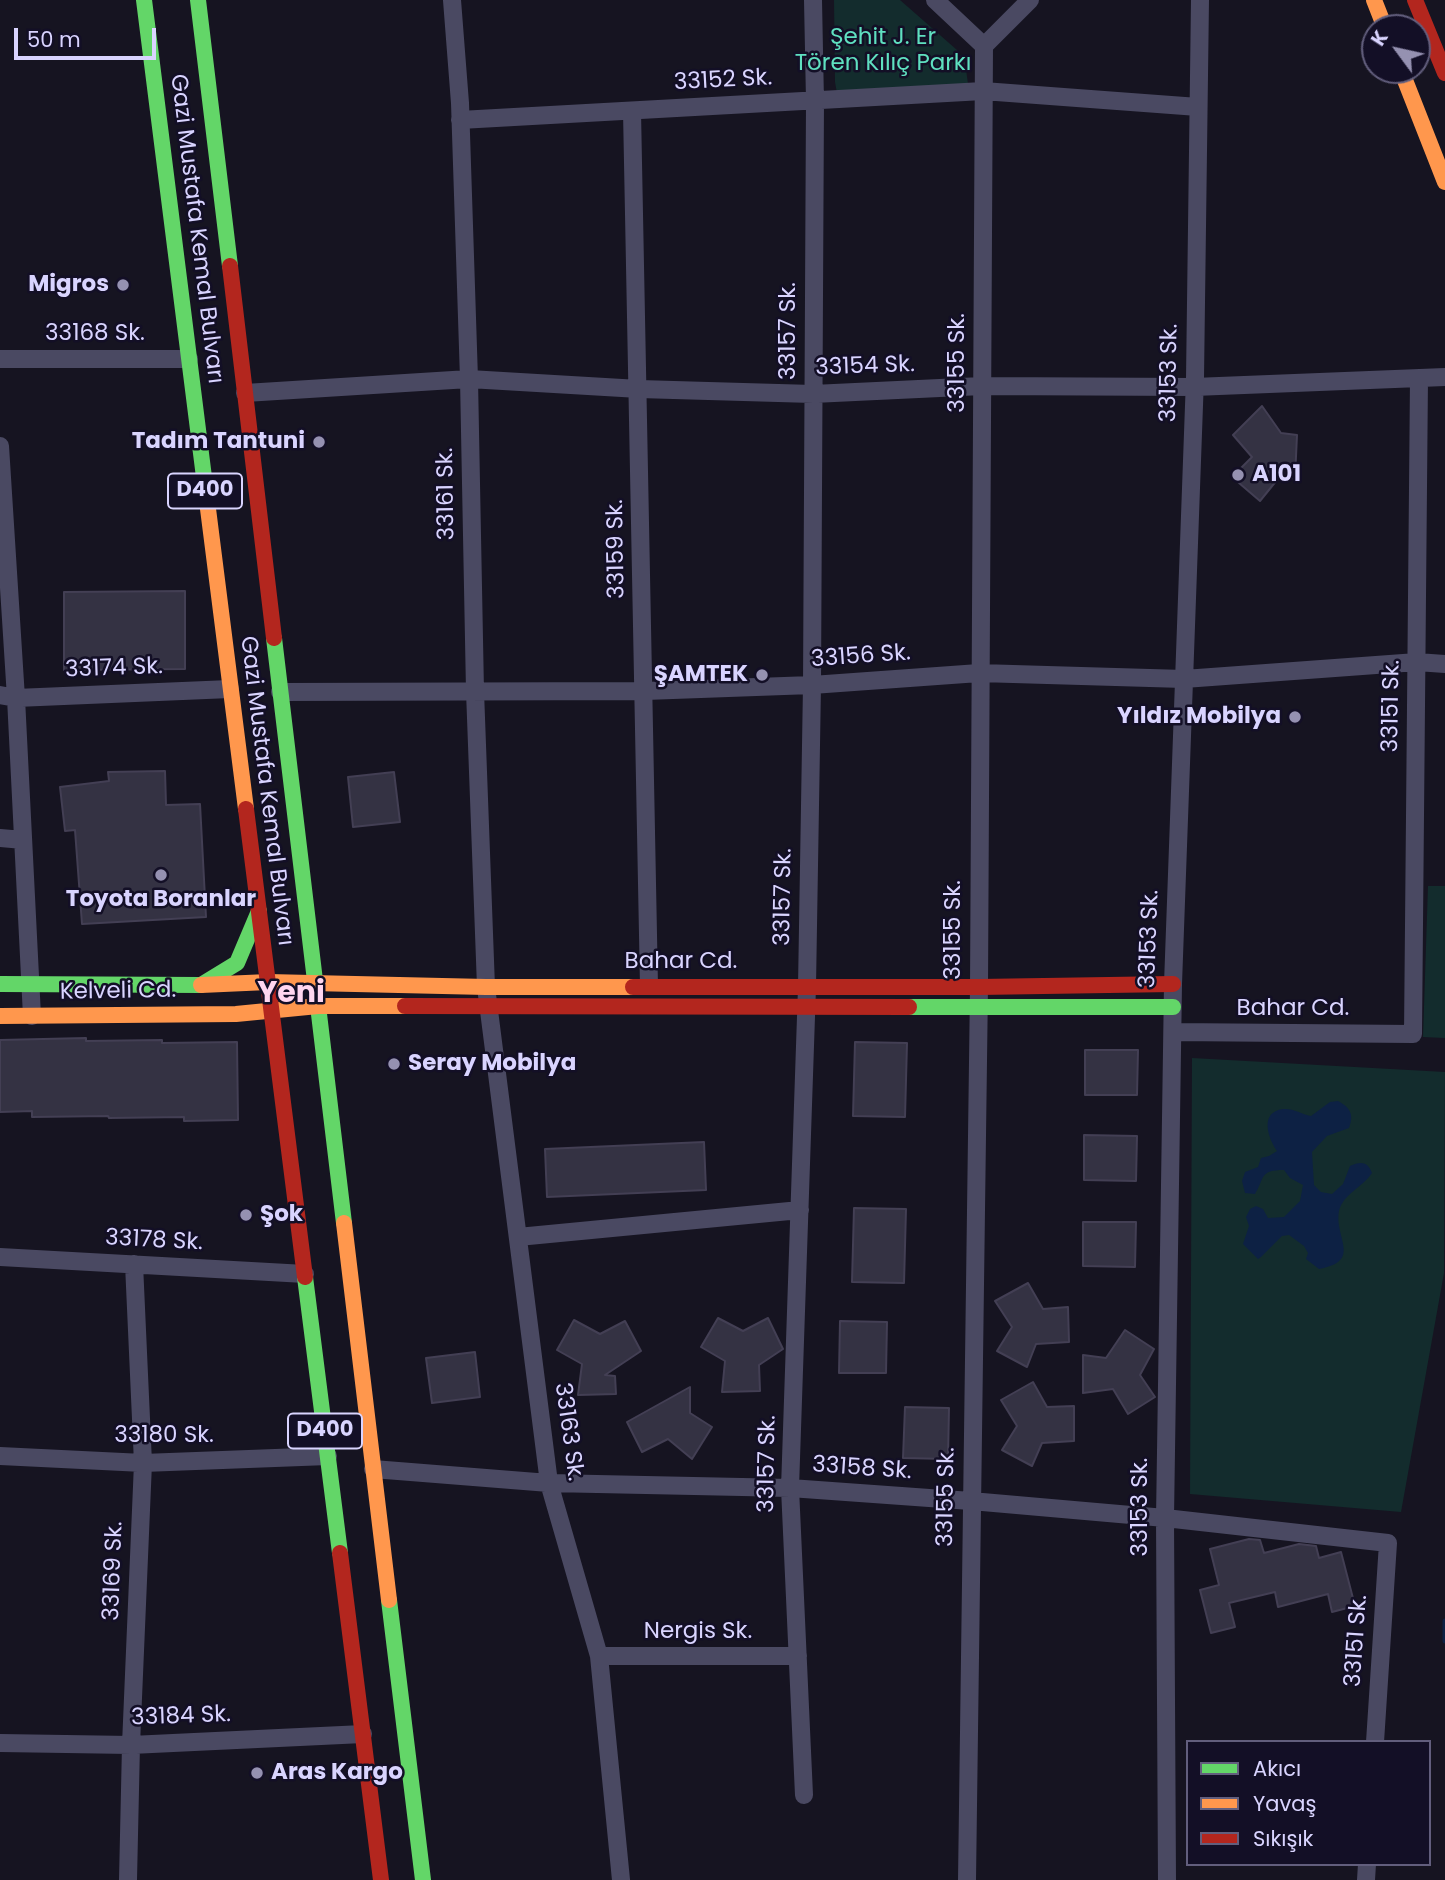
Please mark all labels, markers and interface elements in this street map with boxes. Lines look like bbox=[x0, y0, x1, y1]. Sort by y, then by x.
scale bar bbox=[18, 14, 159, 58]
north arrow bbox=[1361, 14, 1431, 84]
park label: Şehit J. Er Tören Kılıç Parkı bbox=[795, 24, 971, 78]
text: 50 m bbox=[27, 25, 81, 54]
text: K bbox=[1365, 25, 1395, 51]
street label: 33152 Sk. bbox=[673, 65, 773, 97]
street label: Gazi Mustafa Kemal Bulvarı bbox=[163, 73, 229, 385]
place label: Migros bbox=[28, 271, 109, 299]
marker: Migros bbox=[115, 277, 131, 293]
street label: 33157 Sk. bbox=[775, 282, 803, 380]
street label: 33155 Sk. bbox=[944, 313, 972, 413]
street label: 33168 Sk. bbox=[45, 320, 145, 348]
street label: 33153 Sk. bbox=[1155, 323, 1185, 423]
street label: 33154 Sk. bbox=[815, 351, 915, 383]
place label: Tadım Tantuni bbox=[132, 428, 305, 456]
marker: Tadım Tantuni bbox=[311, 434, 327, 450]
street label: 33161 Sk. bbox=[432, 447, 462, 541]
place label: A101 bbox=[1252, 461, 1301, 489]
marker: A101 bbox=[1230, 467, 1246, 483]
road number: D400 bbox=[168, 474, 242, 508]
street label: 33159 Sk. bbox=[602, 499, 632, 599]
street label: Gazi Mustafa Kemal Bulvarı bbox=[233, 635, 299, 947]
street label: 33156 Sk. bbox=[810, 640, 912, 674]
street label: 33174 Sk. bbox=[65, 654, 163, 684]
street label: 33151 Sk. bbox=[1377, 659, 1407, 753]
place label: ŞAMTEK bbox=[654, 661, 748, 689]
marker: ŞAMTEK bbox=[754, 667, 770, 683]
place label: Yıldız Mobilya bbox=[1117, 703, 1281, 731]
marker: Yıldız Mobilya bbox=[1287, 709, 1303, 725]
street label: 33157 Sk. bbox=[769, 848, 799, 946]
marker: Toyota Boranlar bbox=[153, 867, 169, 883]
street label: 33155 Sk. bbox=[940, 880, 968, 980]
place label: Toyota Boranlar bbox=[66, 886, 256, 914]
street label: 33153 Sk. bbox=[1134, 889, 1166, 989]
street label: Bahar Cd. bbox=[625, 948, 737, 976]
district label: Yeni bbox=[257, 976, 325, 1012]
street label: Kelveli Cd. bbox=[60, 977, 176, 1007]
street label: Bahar Cd. bbox=[1237, 995, 1349, 1023]
place label: Seray Mobilya bbox=[408, 1050, 576, 1078]
marker: Seray Mobilya bbox=[386, 1056, 402, 1072]
place label: Şok bbox=[260, 1201, 303, 1229]
marker: Şok bbox=[238, 1207, 254, 1223]
street label: 33178 Sk. bbox=[104, 1225, 204, 1257]
street label: 33163 Sk. bbox=[547, 1381, 589, 1483]
road number: D400 bbox=[288, 1414, 362, 1448]
street label: 33157 Sk. bbox=[753, 1415, 783, 1513]
street label: 33180 Sk. bbox=[114, 1422, 214, 1450]
street label: 33155 Sk. bbox=[932, 1447, 962, 1547]
street label: 33158 Sk. bbox=[811, 1452, 913, 1486]
street label: 33153 Sk. bbox=[1127, 1458, 1155, 1556]
street label: 33169 Sk. bbox=[98, 1521, 130, 1621]
street label: 33151 Sk. bbox=[1340, 1594, 1374, 1688]
street label: Nergis Sk. bbox=[644, 1618, 752, 1646]
street label: 33184 Sk. bbox=[131, 1701, 231, 1733]
legend bbox=[1186, 1740, 1431, 1866]
text: Akıcı bbox=[1253, 1754, 1301, 1783]
place label: Aras Kargo bbox=[271, 1759, 403, 1787]
marker: Aras Kargo bbox=[249, 1765, 265, 1781]
text: Yavaş bbox=[1253, 1789, 1316, 1818]
text: Sıkışık bbox=[1253, 1824, 1313, 1853]

